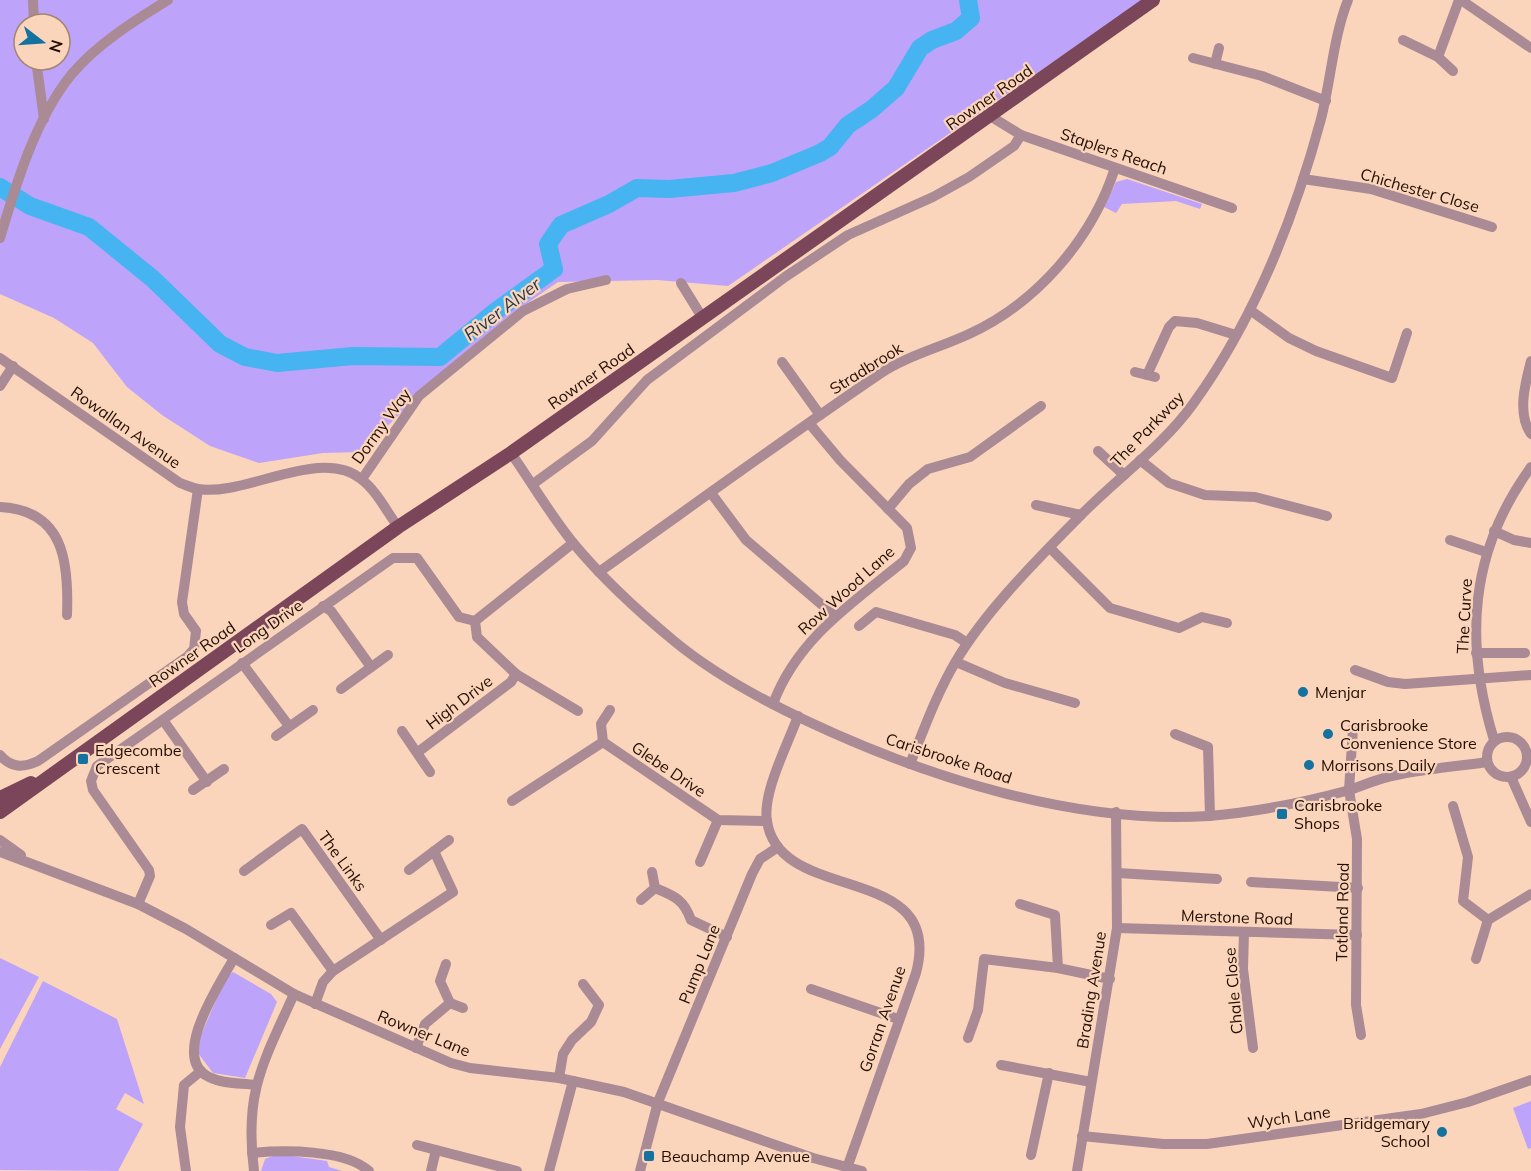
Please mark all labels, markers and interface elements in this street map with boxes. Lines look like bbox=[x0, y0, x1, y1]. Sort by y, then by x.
north arrow bbox=[12, 12, 72, 72]
text: N bbox=[45, 38, 68, 55]
street label: Rowner Road bbox=[942, 60, 1036, 134]
street label: Staplers Reach bbox=[1058, 123, 1170, 179]
street label: Chichester Close bbox=[1358, 163, 1482, 217]
water label: River Alver bbox=[459, 272, 546, 345]
street label: Stradbrook bbox=[826, 337, 907, 398]
street label: Rowner Road bbox=[544, 339, 638, 413]
street label: Rowallan Avenue bbox=[67, 382, 185, 472]
street label: Dormy Way bbox=[347, 384, 415, 468]
street label: The Parkway bbox=[1106, 387, 1188, 471]
street label: Row Wood Lane bbox=[793, 541, 899, 639]
street label: The Curve bbox=[1452, 578, 1476, 654]
street label: Long Drive bbox=[230, 595, 306, 657]
street label: Rowner Road bbox=[145, 617, 239, 691]
street label: High Drive bbox=[422, 671, 496, 733]
place label: Menjar bbox=[1315, 682, 1366, 702]
marker: Menjar bbox=[1296, 685, 1310, 699]
place label: Carisbrooke Convenience Store bbox=[1340, 715, 1477, 753]
marker: Carisbrooke Convenience Store bbox=[1321, 727, 1335, 741]
street label: Carisbrooke Road bbox=[883, 728, 1015, 788]
street label: Glebe Drive bbox=[628, 737, 710, 801]
place label: Edgecombe Crescent bbox=[95, 740, 182, 778]
marker: Edgecombe Crescent bbox=[76, 752, 90, 766]
place label: Morrisons Daily bbox=[1321, 755, 1436, 775]
marker: Morrisons Daily bbox=[1302, 758, 1316, 772]
place label: Carisbrooke Shops bbox=[1294, 795, 1382, 833]
marker: Carisbrooke Shops bbox=[1275, 807, 1289, 821]
street label: The Links bbox=[314, 827, 372, 895]
street label: Totland Road bbox=[1331, 862, 1353, 962]
street label: Merstone Road bbox=[1181, 905, 1293, 929]
street label: Pump Lane bbox=[674, 921, 724, 1007]
street label: Brading Avenue bbox=[1072, 930, 1110, 1050]
street label: Chale Close bbox=[1219, 947, 1247, 1035]
street label: Gorran Avenue bbox=[854, 963, 910, 1075]
street label: Rowner Lane bbox=[375, 1005, 473, 1061]
street label: Wych Lane bbox=[1246, 1101, 1332, 1133]
place label: Bridgemary School bbox=[1343, 1113, 1430, 1151]
marker: Bridgemary School bbox=[1435, 1125, 1449, 1139]
place label: Beauchamp Avenue bbox=[661, 1146, 810, 1166]
marker: Beauchamp Avenue bbox=[642, 1149, 656, 1163]

